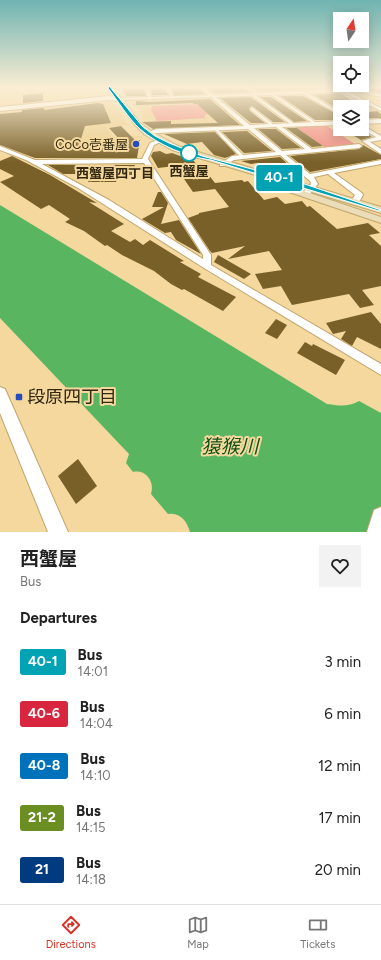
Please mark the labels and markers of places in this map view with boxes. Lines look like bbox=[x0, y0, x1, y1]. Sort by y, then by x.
place label: CoCo壱番屋 bbox=[55, 137, 128, 152]
marker: CoCo壱番屋 bbox=[131, 139, 141, 149]
marker: 西蟹屋 bbox=[180, 144, 198, 162]
place label: 西蟹屋 bbox=[169, 164, 209, 179]
place label: 段原四丁目 bbox=[27, 386, 117, 408]
marker: 段原四丁目 bbox=[14, 392, 24, 402]

